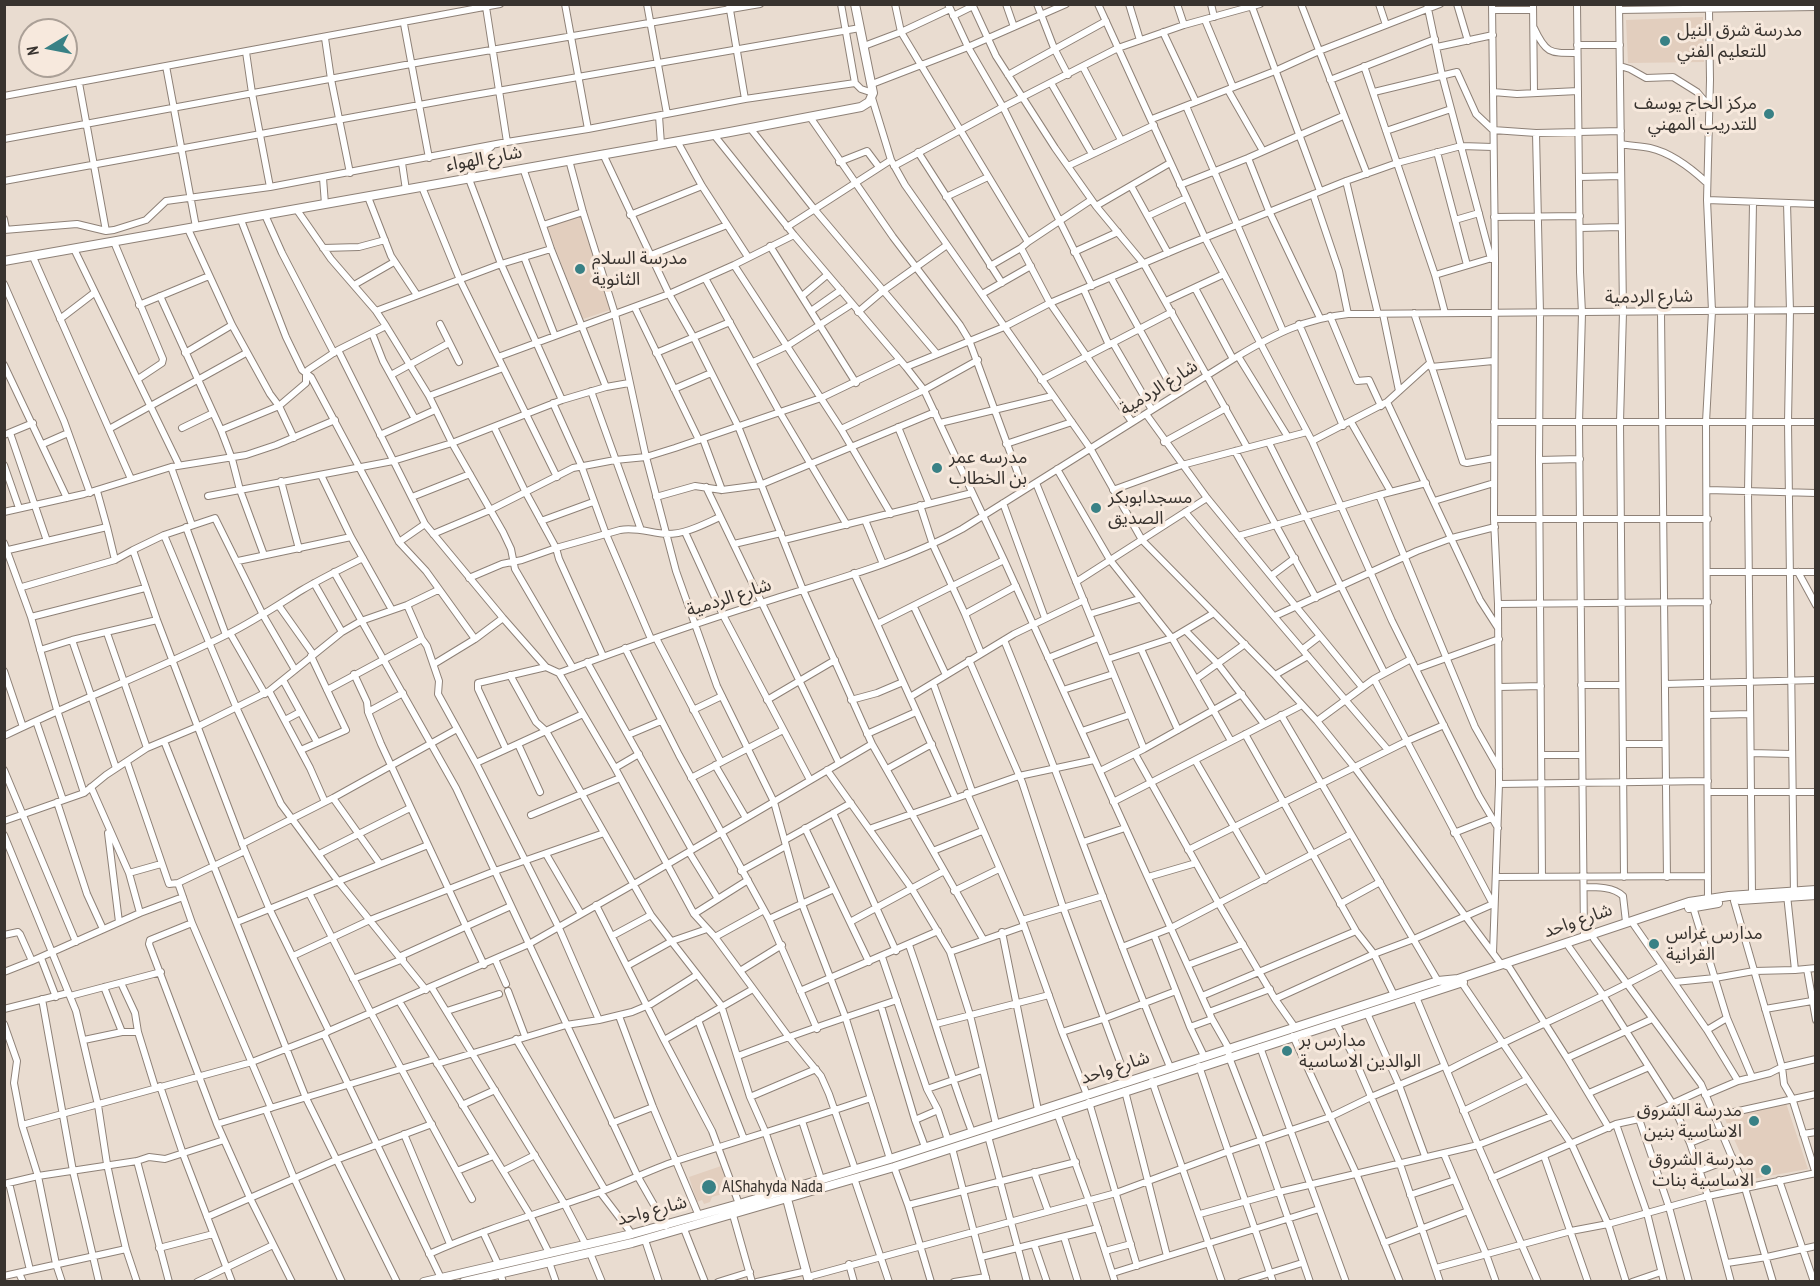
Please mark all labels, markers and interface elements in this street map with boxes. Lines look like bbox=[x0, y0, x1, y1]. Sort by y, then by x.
north arrow bbox=[18, 18, 78, 78]
place label: مدرسة شرق النيل للتعليم الفني bbox=[1677, 20, 1802, 63]
marker: مدرسة شرق النيل للتعليم الفني bbox=[1658, 34, 1672, 48]
text: N bbox=[22, 45, 43, 57]
place label: مركز الحاج يوسف للتدريب المهني bbox=[1634, 93, 1757, 136]
marker: مركز الحاج يوسف للتدريب المهني bbox=[1762, 107, 1776, 121]
street label: شارع الهواء bbox=[444, 142, 524, 176]
place label: مدرسة السلام الثانوية bbox=[592, 248, 688, 290]
marker: مدرسة السلام الثانوية bbox=[573, 262, 587, 276]
street label: شارع الردمية bbox=[1605, 285, 1693, 309]
street label: شارع الردمية bbox=[1116, 356, 1202, 420]
place label: مدرسه عمر بن الخطاب bbox=[949, 447, 1027, 490]
marker: مدرسه عمر بن الخطاب bbox=[930, 461, 944, 475]
place label: مسجدابوبكر الصديق bbox=[1108, 487, 1193, 530]
marker: مسجدابوبكر الصديق bbox=[1089, 501, 1103, 515]
street label: شارع الردمية bbox=[684, 574, 774, 622]
street label: شارع واحد bbox=[1541, 899, 1615, 943]
place label: مدارس غراس القرانية bbox=[1666, 923, 1763, 966]
marker: مدارس غراس القرانية bbox=[1647, 937, 1661, 951]
place label: مدارس بر الوالدين الاساسية bbox=[1299, 1030, 1421, 1072]
marker: مدارس بر الوالدين الاساسية bbox=[1280, 1044, 1294, 1058]
street label: شارع واحد bbox=[1078, 1047, 1152, 1089]
place label: مدرسة الشروق الاساسية بنين bbox=[1637, 1100, 1742, 1142]
marker: مدرسة الشروق الاساسية بنين bbox=[1747, 1114, 1761, 1128]
place label: مدرسة الشروق الاساسية بنات bbox=[1649, 1149, 1754, 1192]
marker: مدرسة الشروق الاساسية بنات bbox=[1759, 1163, 1773, 1177]
place label: AlShahyda Nada bbox=[722, 1176, 823, 1198]
marker: AlShahyda Nada bbox=[700, 1178, 718, 1196]
street label: شارع واحد bbox=[615, 1191, 689, 1231]

